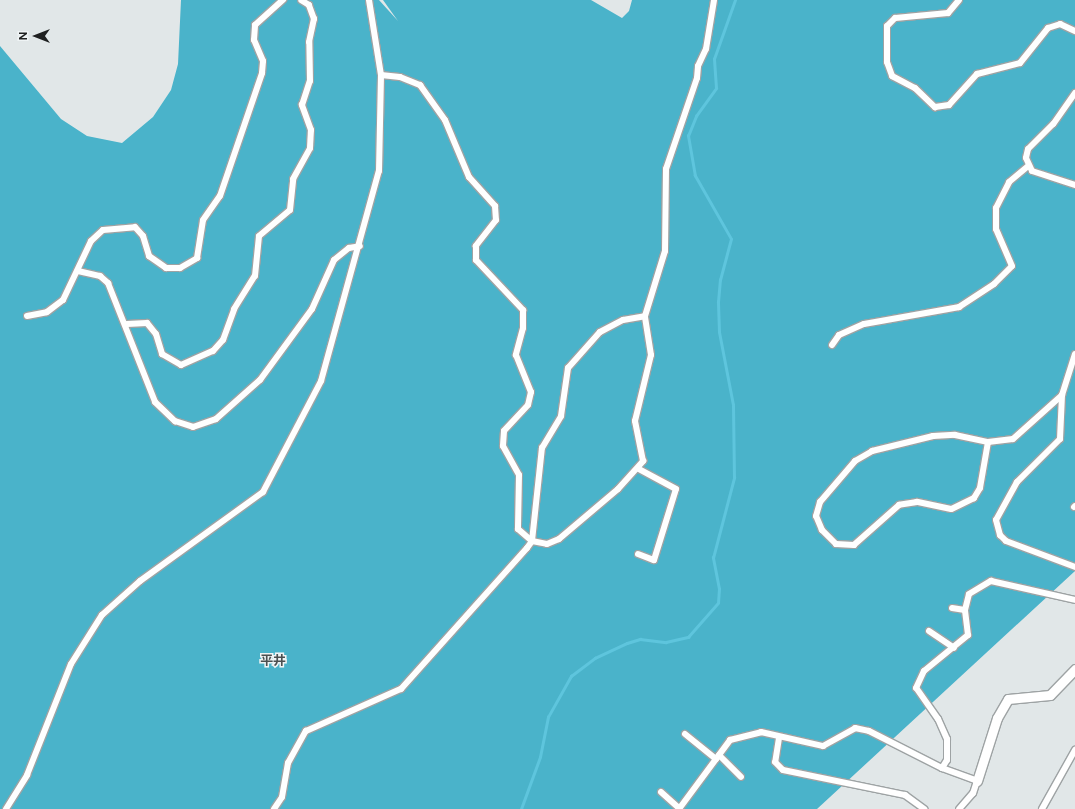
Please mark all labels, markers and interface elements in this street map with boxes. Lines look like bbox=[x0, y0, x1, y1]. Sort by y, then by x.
north arrow bbox=[16, 16, 56, 56]
text: N bbox=[17, 32, 30, 40]
district label: 平井 bbox=[260, 653, 286, 669]

